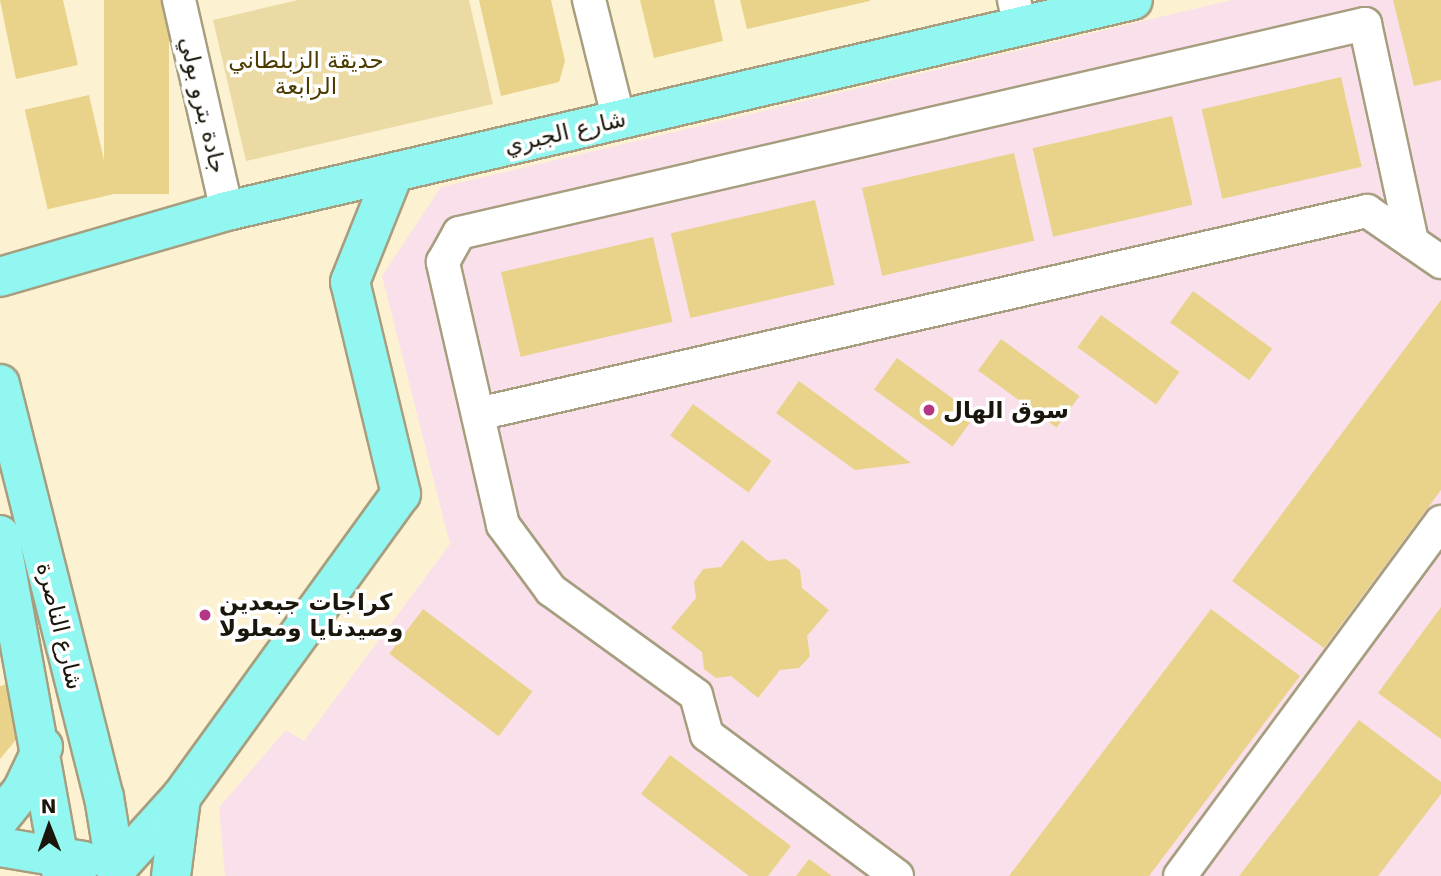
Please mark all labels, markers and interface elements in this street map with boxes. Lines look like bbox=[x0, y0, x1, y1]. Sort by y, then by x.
street label: جادة بترو بولي bbox=[174, 34, 232, 176]
park label: حديقة الزبلطاني الرابعة bbox=[228, 46, 384, 100]
street label: شارع الجبري bbox=[501, 105, 629, 159]
place label: سوق الهال bbox=[943, 396, 1069, 424]
marker: سوق الهال bbox=[921, 402, 937, 418]
street label: شارع الناصرة bbox=[31, 560, 89, 692]
place label: كراجات جبعدين وصيدنايا ومعلولا bbox=[219, 588, 403, 642]
marker: كراجات جبعدين وصيدنايا ومعلولا bbox=[197, 607, 213, 623]
north arrow bbox=[14, 792, 84, 862]
text: N bbox=[40, 795, 57, 817]

